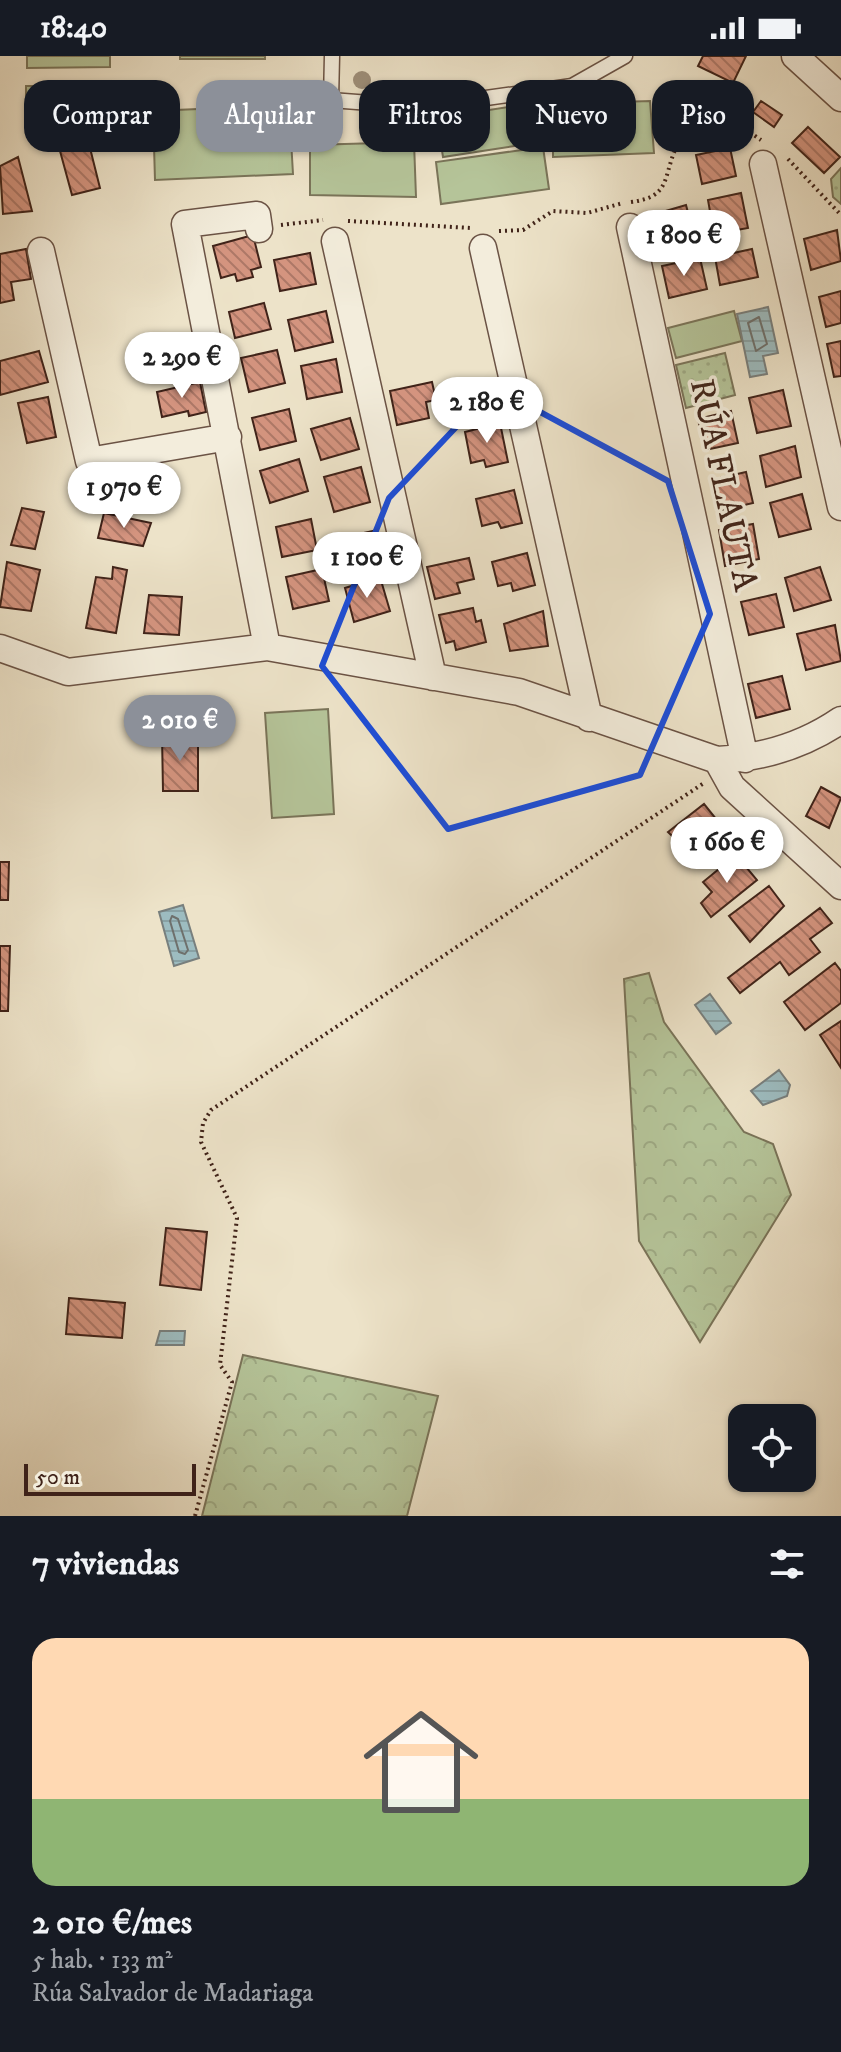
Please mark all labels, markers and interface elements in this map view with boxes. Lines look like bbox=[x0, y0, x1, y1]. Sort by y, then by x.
text: 18:40 bbox=[40, 10, 107, 47]
chip: Comprar bbox=[24, 80, 180, 152]
chip: Alquilar bbox=[196, 80, 343, 152]
chip: Filtros bbox=[359, 80, 490, 152]
chip: Nuevo bbox=[506, 80, 636, 152]
chip: Piso bbox=[652, 80, 754, 152]
pin: 1 800 € bbox=[610, 210, 758, 278]
text: 1 800 € bbox=[646, 219, 722, 252]
pin: 2 290 € bbox=[108, 332, 256, 400]
text: 2 290 € bbox=[143, 341, 221, 374]
street label: RÚA FLAUTA bbox=[680, 375, 766, 595]
pin: 2 180 € bbox=[413, 377, 561, 445]
text: 2 180 € bbox=[449, 386, 525, 419]
pin: 1 970 € bbox=[50, 462, 198, 530]
text: 1 970 € bbox=[86, 471, 162, 504]
pin: 1 100 € bbox=[293, 532, 441, 600]
text: 1 100 € bbox=[330, 541, 404, 574]
pin: 2 010 € bbox=[106, 695, 254, 763]
text: 2 010 € bbox=[142, 704, 218, 737]
pin: 1 660 € bbox=[653, 817, 801, 885]
text: 1 660 € bbox=[689, 826, 765, 859]
map controls bbox=[728, 1404, 816, 1492]
button: locate bbox=[728, 1404, 816, 1492]
scale bar bbox=[24, 1460, 196, 1496]
text: 50 m bbox=[36, 1464, 80, 1491]
icon: filters bbox=[765, 1542, 809, 1586]
text: 7 viviendas bbox=[32, 1543, 179, 1585]
icon: home bbox=[349, 1690, 493, 1834]
text: 2 010 €/mes bbox=[32, 1902, 192, 1944]
text: 5 hab. · 133 m² bbox=[32, 1944, 173, 1977]
text: Rúa Salvador de Madariaga bbox=[32, 1977, 313, 2010]

